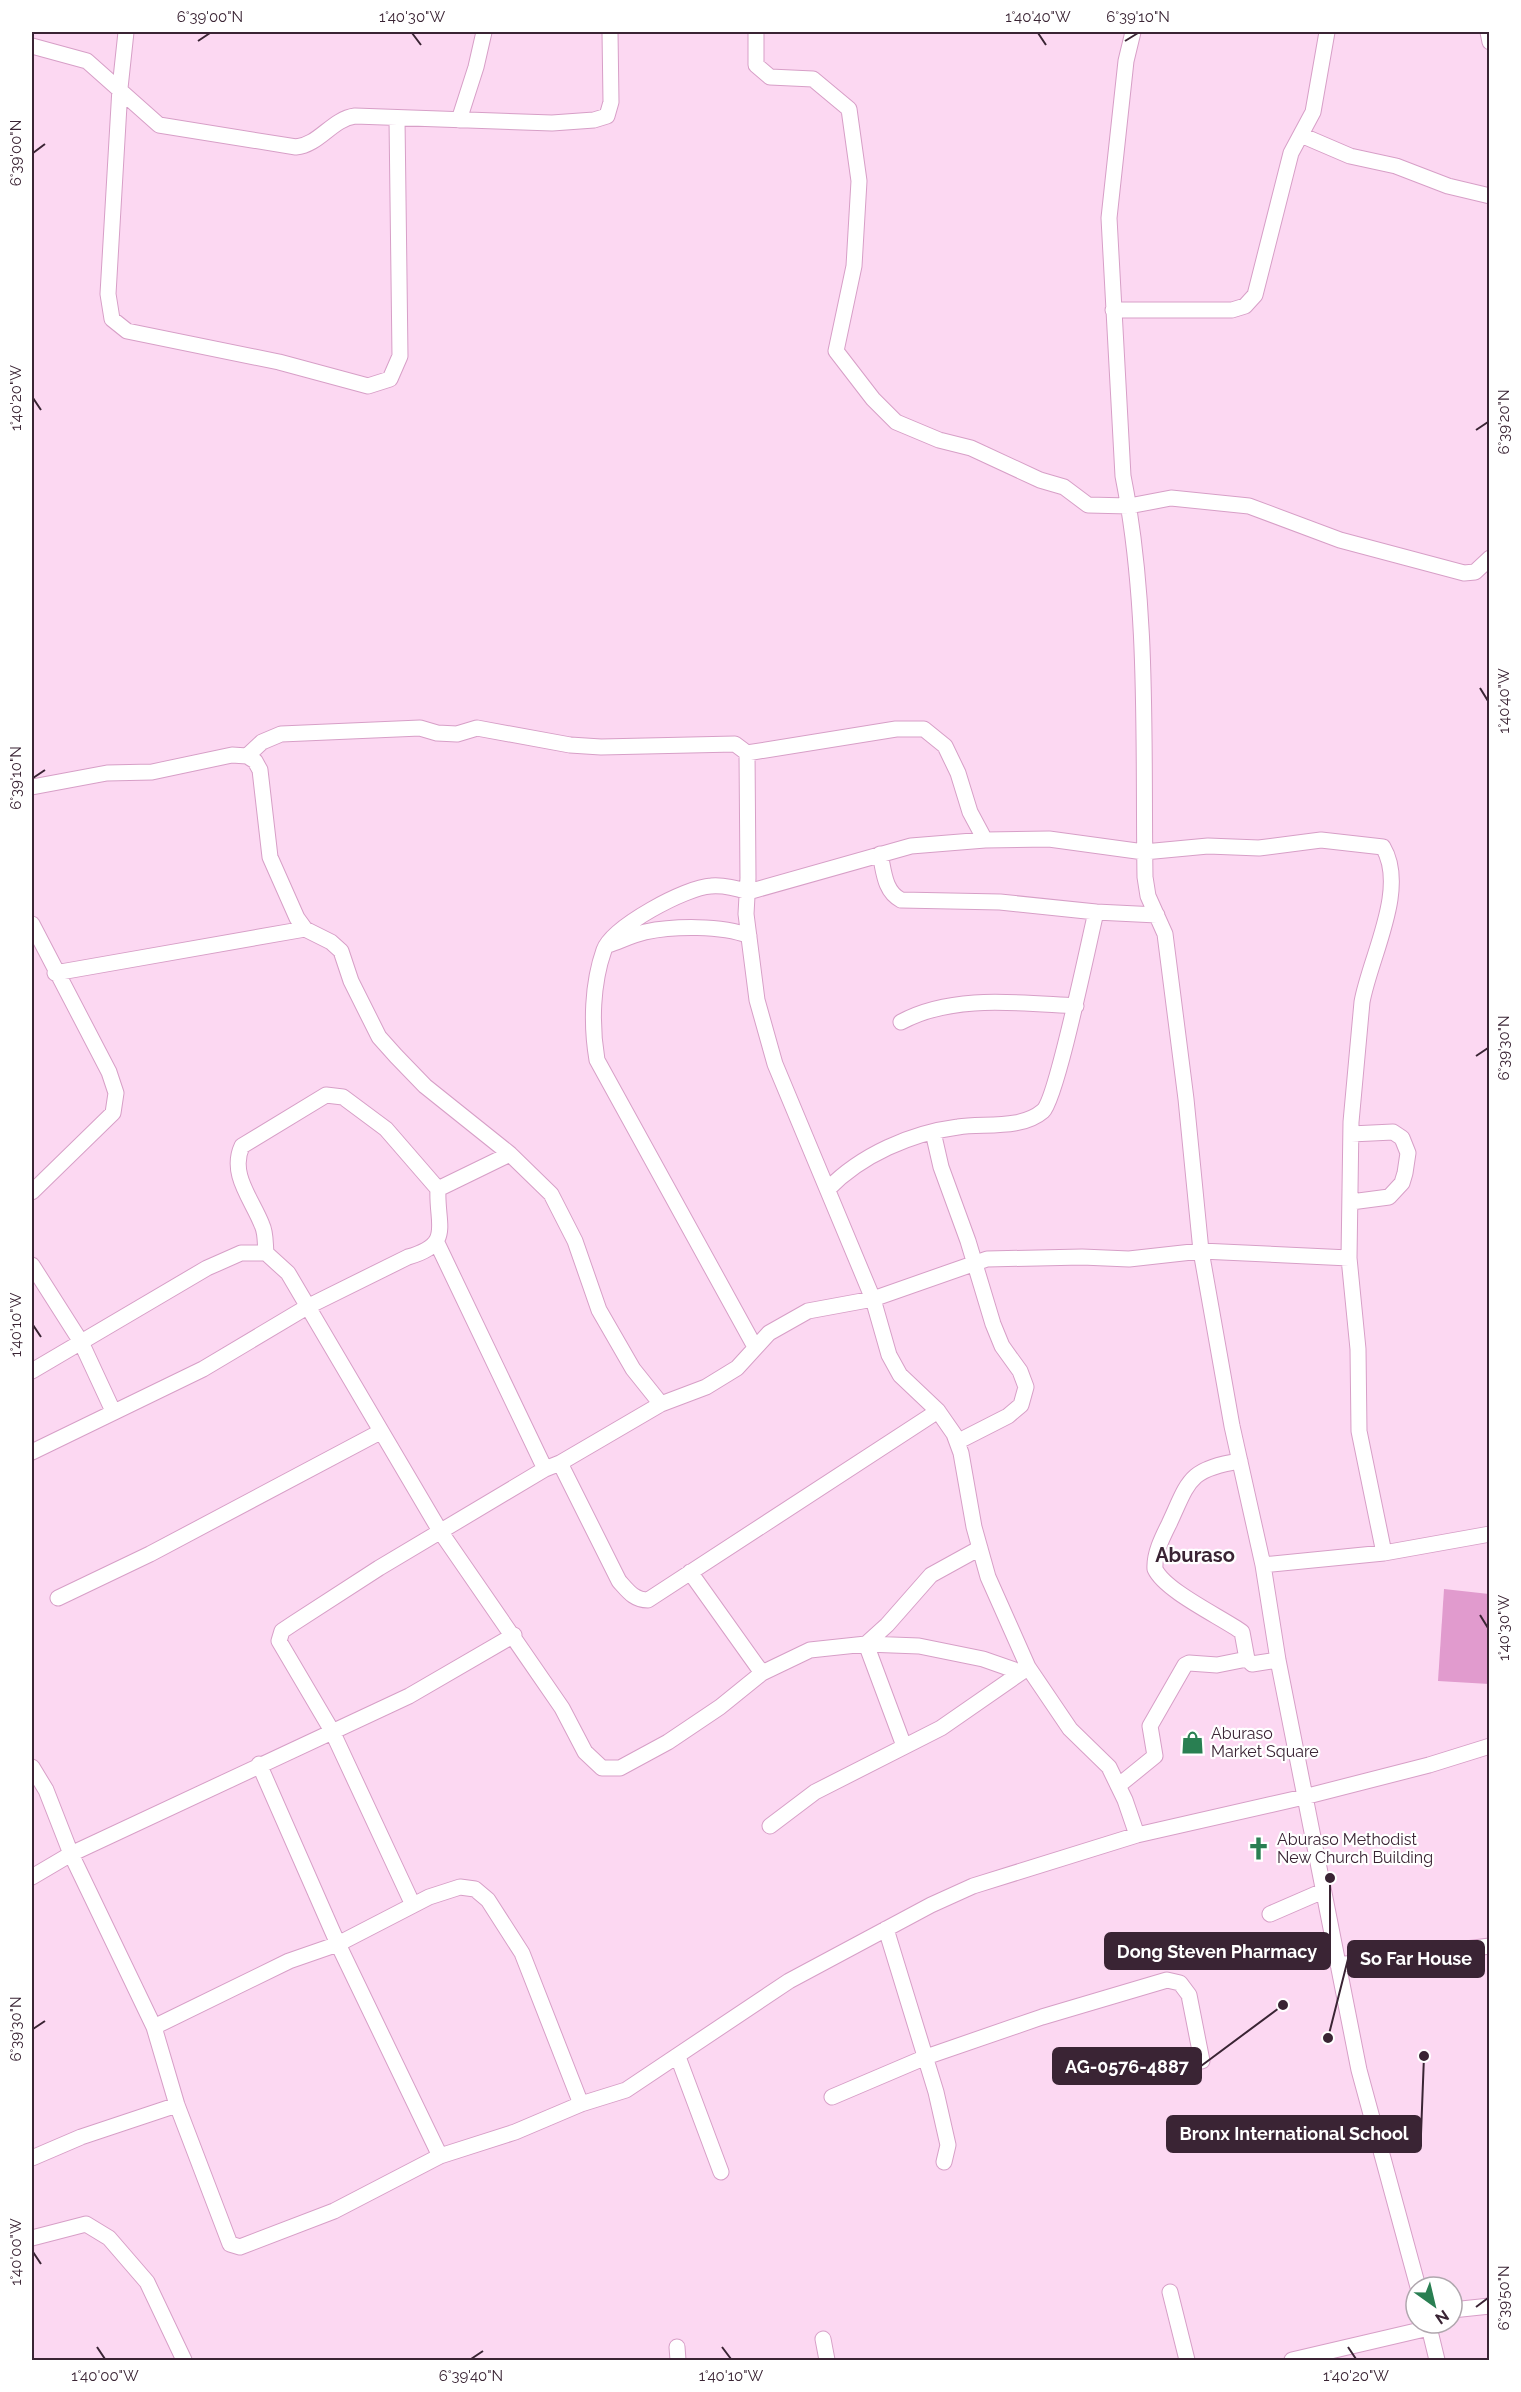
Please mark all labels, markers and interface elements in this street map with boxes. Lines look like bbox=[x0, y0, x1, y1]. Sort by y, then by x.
text: 6°39'00"N bbox=[177, 8, 243, 26]
text: 1°40'30"W bbox=[379, 8, 445, 26]
text: 1°40'40"W bbox=[1005, 8, 1071, 26]
text: 6°39'10"N bbox=[1106, 8, 1170, 26]
text: 6°39'00"N bbox=[7, 120, 25, 186]
text: 1°40'20"W bbox=[7, 365, 25, 431]
text: 6°39'20"N bbox=[1495, 389, 1513, 455]
text: 1°40'40"W bbox=[1495, 668, 1513, 734]
text: 6°39'10"N bbox=[7, 746, 25, 810]
text: 6°39'30"N bbox=[1495, 1015, 1513, 1081]
text: 1°40'10"W bbox=[7, 1292, 25, 1357]
district label: Aburaso bbox=[1155, 1543, 1235, 1567]
text: 1°40'30"W bbox=[1495, 1595, 1513, 1661]
place label: Aburaso Market Square bbox=[1211, 1724, 1319, 1761]
shop icon: Aburaso Market Square bbox=[1180, 1729, 1206, 1755]
place label: Aburaso Methodist New Church Building bbox=[1277, 1830, 1433, 1867]
church icon: Aburaso Methodist New Church Building bbox=[1246, 1835, 1272, 1861]
callout: Dong Steven Pharmacy bbox=[1105, 1933, 1330, 1969]
text: Dong Steven Pharmacy bbox=[1117, 1941, 1317, 1962]
callout: So Far House bbox=[1348, 1941, 1484, 1977]
text: So Far House bbox=[1360, 1948, 1472, 1969]
text: 6°39'30"N bbox=[7, 1996, 25, 2062]
callout: AG-0576-4887 bbox=[1053, 2048, 1201, 2084]
text: AG-0576-4887 bbox=[1065, 2056, 1190, 2077]
callout: Bronx International School bbox=[1167, 2116, 1421, 2152]
text: Bronx International School bbox=[1179, 2123, 1409, 2144]
text: 1°40'00"W bbox=[7, 2218, 25, 2286]
text: 6°39'50"N bbox=[1495, 2265, 1513, 2331]
north arrow bbox=[1404, 2275, 1464, 2335]
text: N bbox=[1432, 2306, 1452, 2328]
text: 1°40'00"W bbox=[71, 2367, 139, 2385]
text: 6°39'40"N bbox=[439, 2367, 503, 2385]
text: 1°40'10"W bbox=[699, 2367, 764, 2385]
text: 1°40'20"W bbox=[1323, 2367, 1389, 2385]

